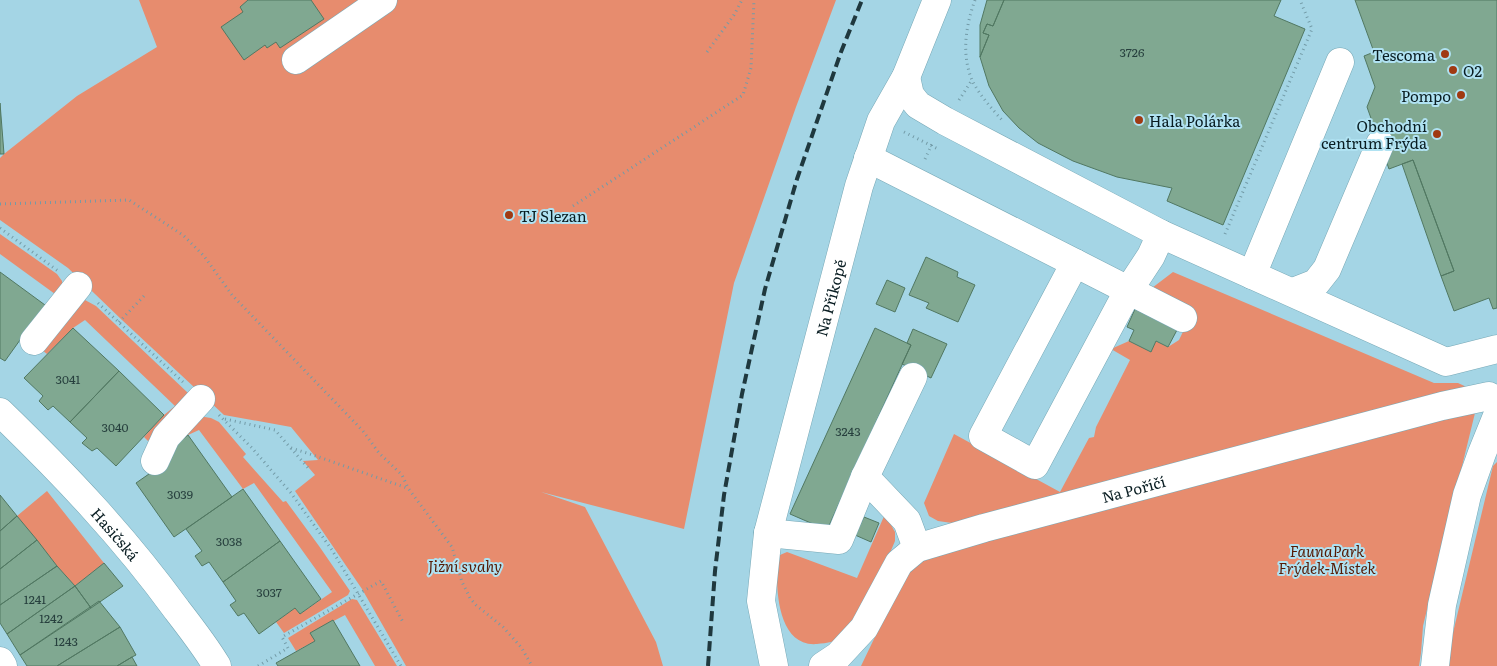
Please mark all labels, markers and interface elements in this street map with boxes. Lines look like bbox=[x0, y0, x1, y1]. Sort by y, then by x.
house number: 3726 bbox=[1120, 43, 1145, 61]
place label: Tescoma bbox=[1372, 43, 1436, 66]
marker: Tescoma bbox=[1439, 48, 1451, 60]
place label: O2 bbox=[1463, 59, 1482, 82]
marker: O2 bbox=[1447, 64, 1459, 76]
place label: Pompo bbox=[1401, 84, 1451, 107]
marker: Pompo bbox=[1455, 89, 1467, 101]
place label: Hala Polárka bbox=[1149, 109, 1241, 132]
marker: Hala Polárka bbox=[1133, 114, 1145, 126]
place label: Obchodní centrum Frýda bbox=[1321, 114, 1428, 154]
marker: Obchodní centrum Frýda bbox=[1431, 128, 1443, 140]
place label: TJ Slezan bbox=[519, 204, 587, 227]
marker: TJ Slezan bbox=[503, 209, 515, 221]
street label: Na Příkopě bbox=[809, 256, 851, 339]
house number: 3041 bbox=[56, 370, 81, 388]
house number: 3040 bbox=[102, 418, 129, 436]
house number: 3243 bbox=[835, 422, 861, 440]
street label: Na Poříčí bbox=[1099, 469, 1168, 508]
house number: 3039 bbox=[167, 485, 193, 503]
street label: Hasičská bbox=[86, 502, 146, 566]
house number: 3038 bbox=[216, 532, 243, 550]
park label: FaunaPark Frýdek-Místek bbox=[1278, 539, 1376, 579]
park label: Jižní svahy bbox=[428, 554, 502, 577]
house number: 3037 bbox=[256, 583, 282, 601]
house number: 1241 bbox=[24, 590, 46, 608]
house number: 1242 bbox=[39, 609, 63, 627]
house number: 1243 bbox=[54, 632, 78, 650]

